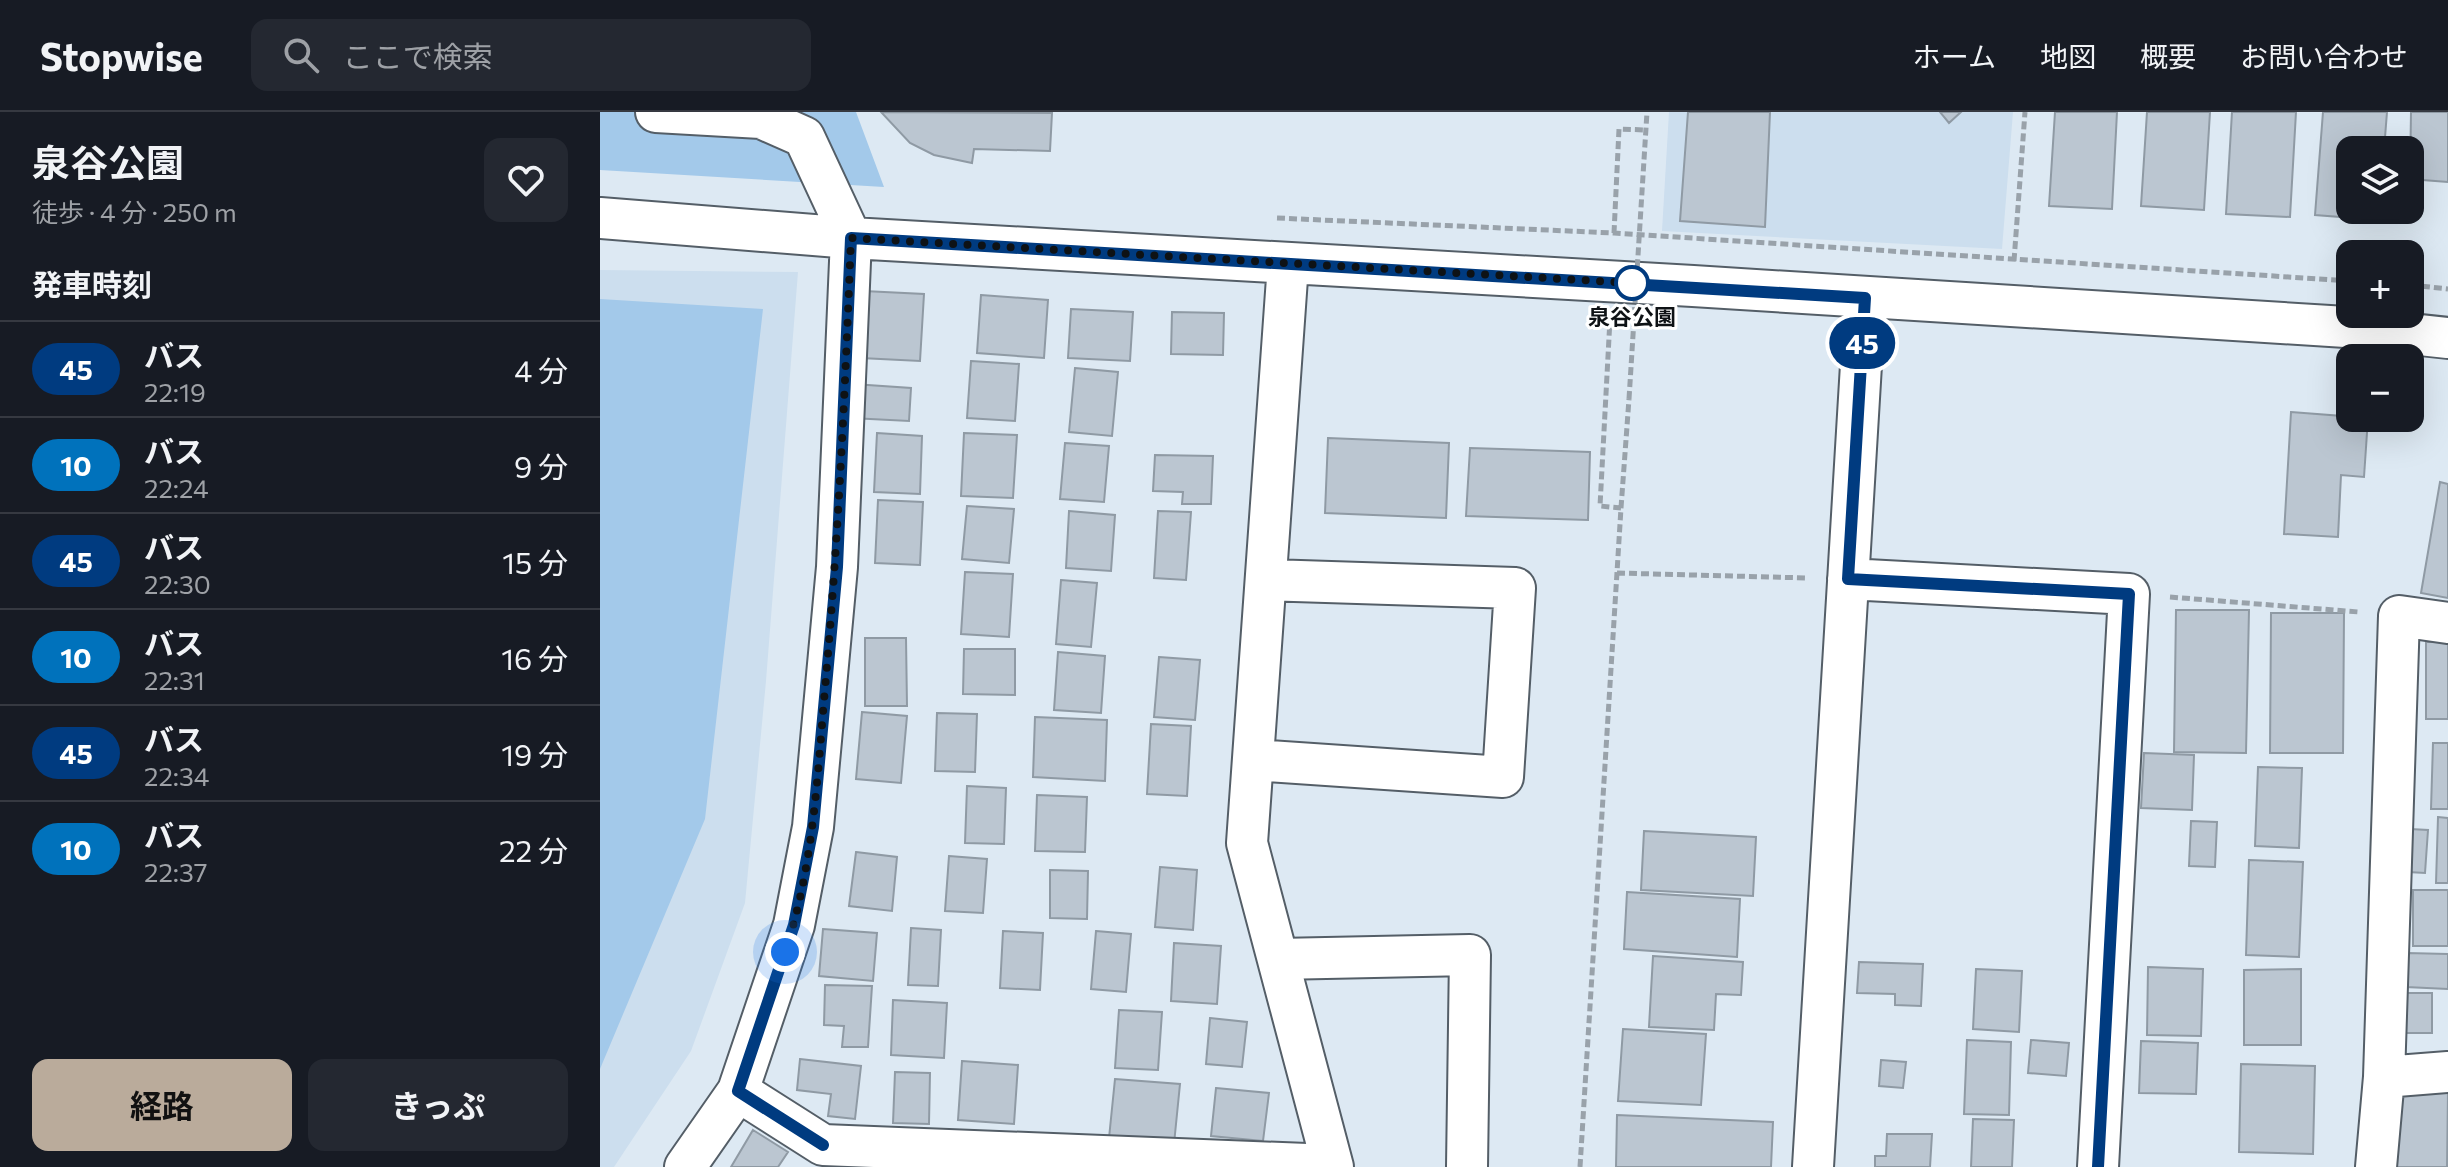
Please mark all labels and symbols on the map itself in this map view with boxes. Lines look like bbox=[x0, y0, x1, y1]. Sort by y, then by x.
marker: 泉谷公園 bbox=[1615, 266, 1649, 300]
place label: 泉谷公園 bbox=[1588, 303, 1676, 330]
line badge: 45 bbox=[1826, 317, 1898, 369]
your location bbox=[765, 932, 805, 972]

